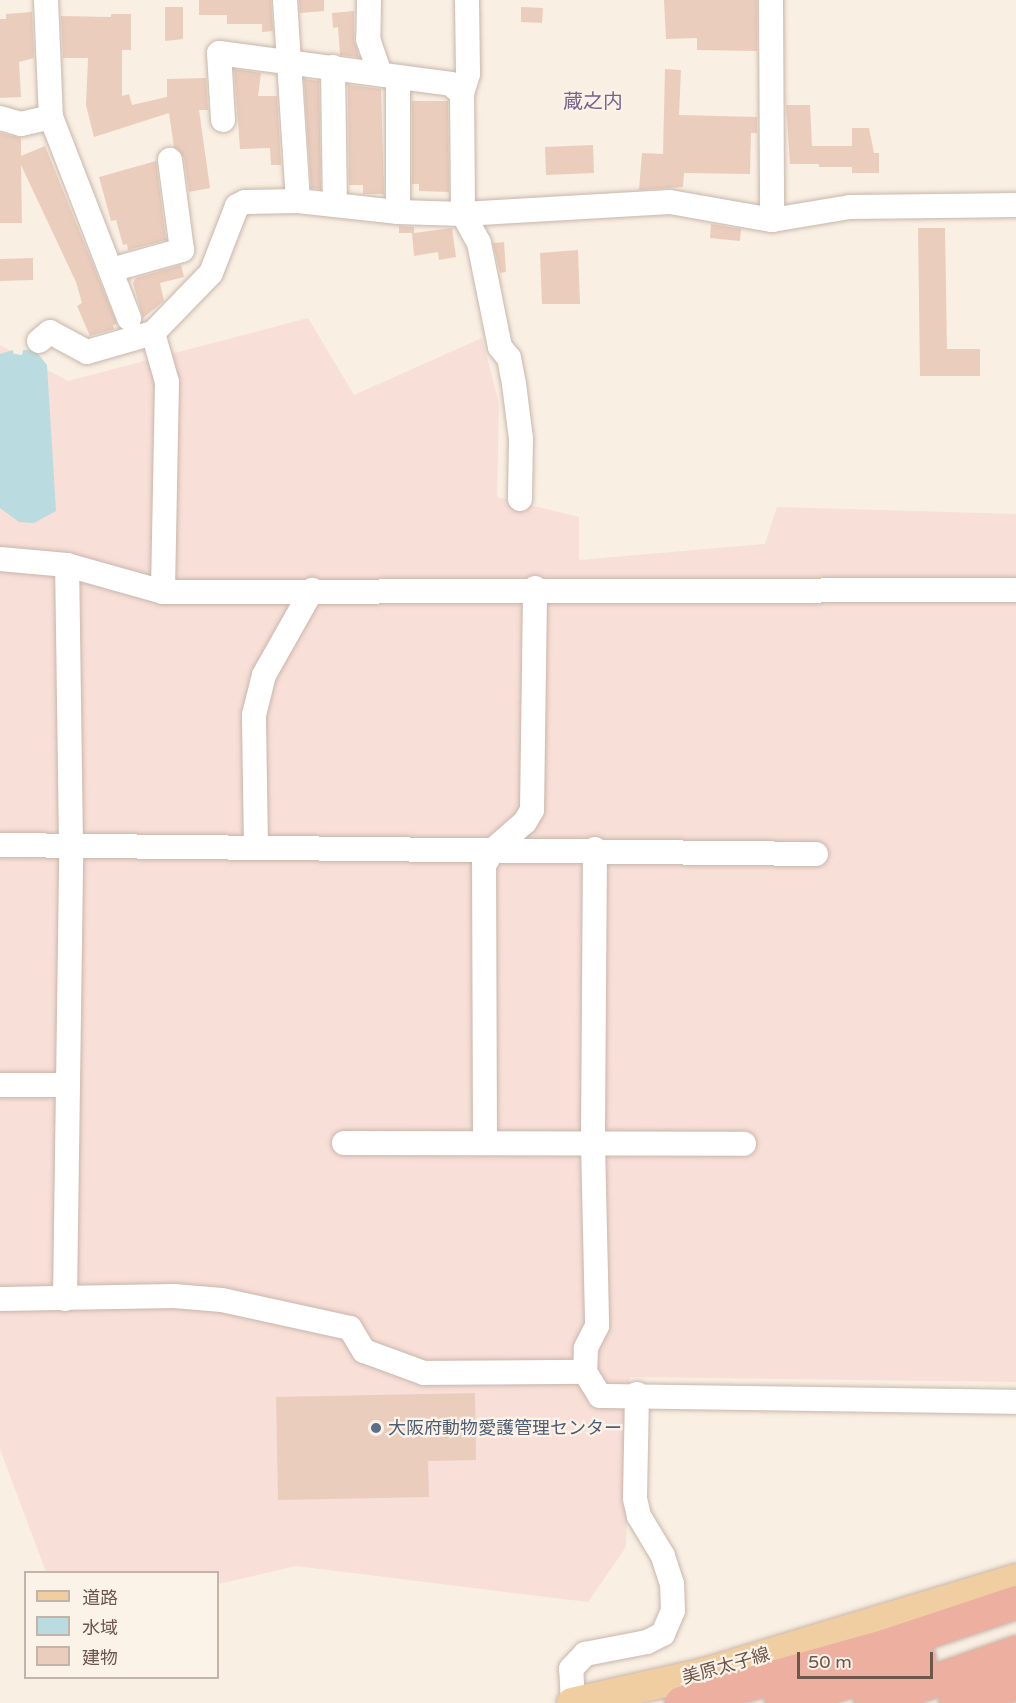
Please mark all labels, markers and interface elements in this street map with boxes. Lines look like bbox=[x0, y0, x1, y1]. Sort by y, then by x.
district label: 蔵之内 bbox=[563, 90, 623, 114]
place label: 大阪府動物愛護管理センター bbox=[388, 1417, 622, 1439]
marker: 大阪府動物愛護管理センター bbox=[369, 1421, 383, 1435]
legend bbox=[24, 1571, 219, 1679]
text: 道路 bbox=[82, 1587, 118, 1609]
text: 水域 bbox=[82, 1617, 118, 1639]
scale bar bbox=[800, 1640, 936, 1678]
street label: 美原太子線 bbox=[680, 1643, 772, 1689]
text: 建物 bbox=[82, 1647, 118, 1669]
text: 50 m bbox=[808, 1651, 852, 1673]

